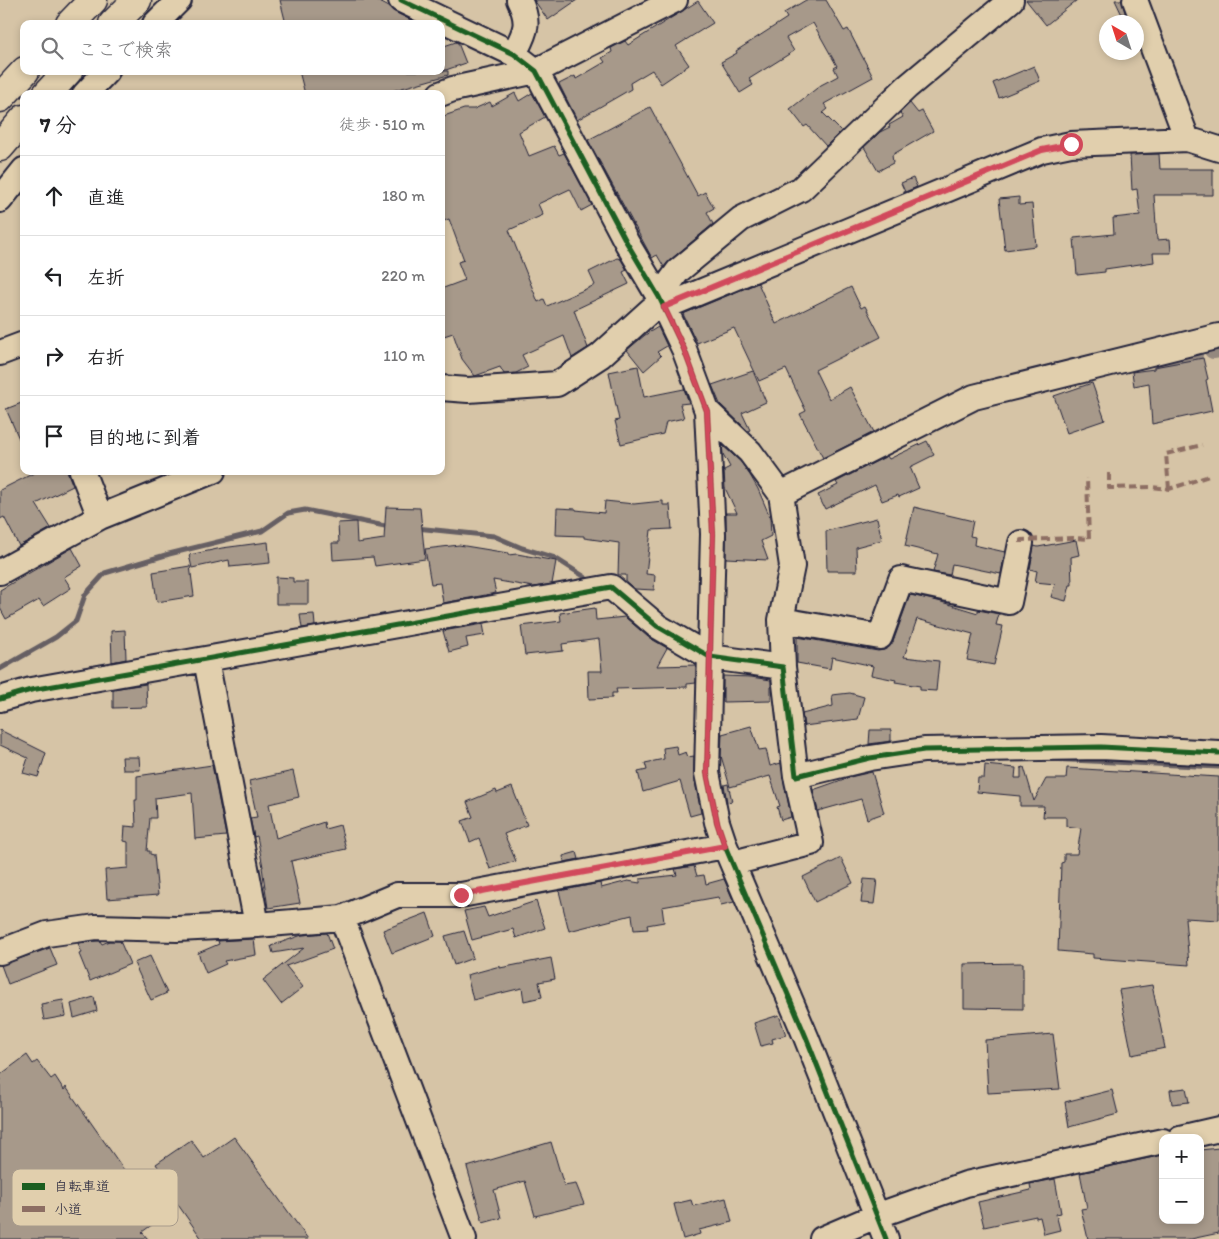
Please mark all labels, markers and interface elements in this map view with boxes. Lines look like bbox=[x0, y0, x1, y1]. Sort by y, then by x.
north arrow bbox=[1099, 15, 1144, 60]
search box bbox=[20, 20, 445, 75]
icon: search bbox=[38, 34, 66, 62]
text: ここで検索 bbox=[78, 38, 173, 61]
text: 7 分 bbox=[40, 112, 76, 137]
text: 徒歩 · 510 m bbox=[339, 115, 425, 134]
route start bbox=[1060, 133, 1083, 156]
icon: ahead bbox=[40, 182, 68, 210]
text: 直進 bbox=[87, 186, 125, 209]
text: 180 m bbox=[382, 186, 425, 205]
icon: left bbox=[40, 262, 68, 290]
text: 左折 bbox=[87, 266, 125, 289]
text: 220 m bbox=[381, 266, 425, 285]
icon: right bbox=[40, 342, 68, 370]
text: 右折 bbox=[87, 346, 125, 369]
text: 110 m bbox=[383, 346, 425, 365]
icon: arrive bbox=[40, 422, 68, 450]
text: 目的地に到着 bbox=[87, 426, 201, 449]
route end bbox=[450, 884, 473, 907]
map controls bbox=[1159, 1134, 1204, 1224]
button: + bbox=[1159, 1134, 1204, 1179]
legend bbox=[12, 1169, 178, 1226]
text: 自転車道 bbox=[54, 1178, 110, 1195]
button: − bbox=[1159, 1179, 1204, 1224]
text: 小道 bbox=[54, 1201, 82, 1218]

